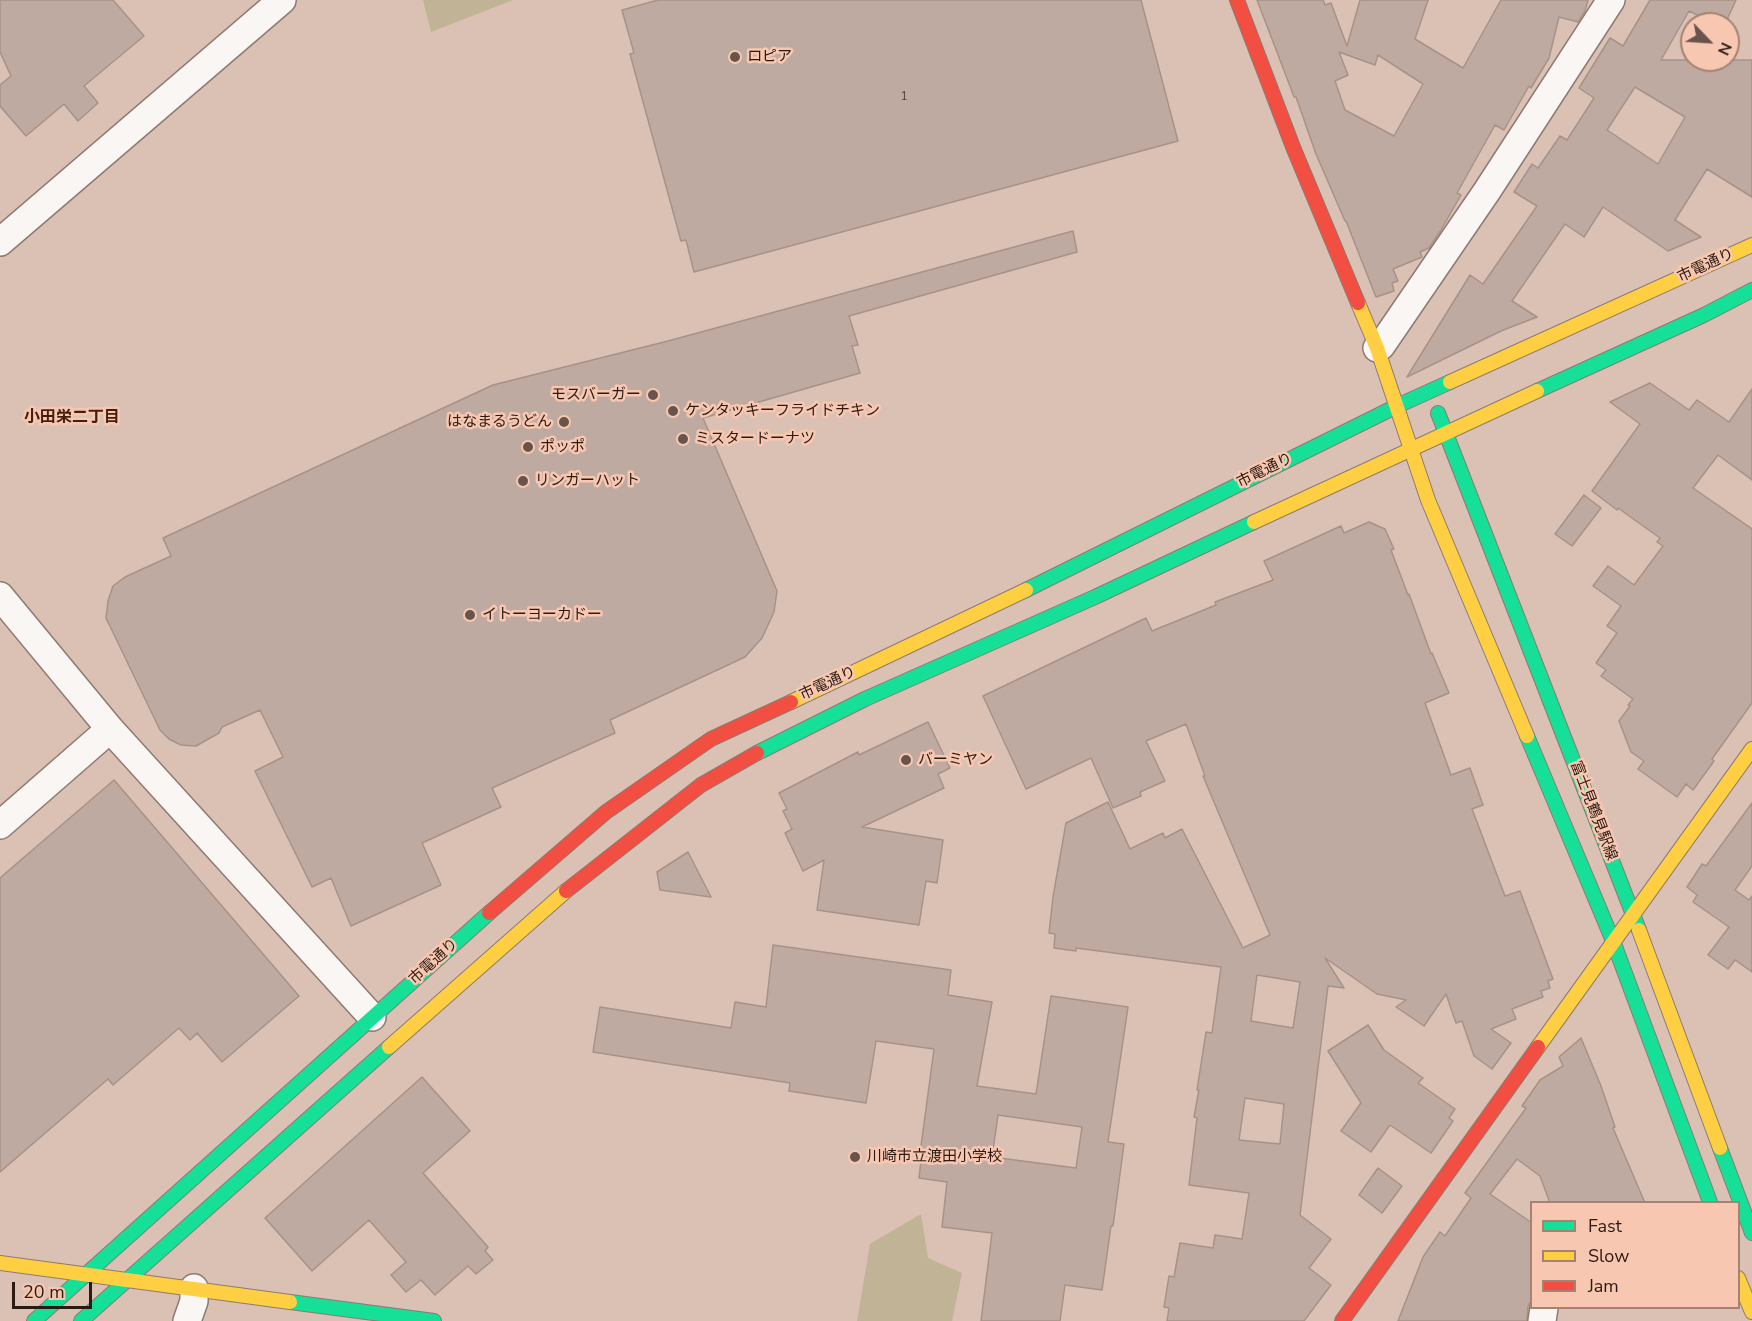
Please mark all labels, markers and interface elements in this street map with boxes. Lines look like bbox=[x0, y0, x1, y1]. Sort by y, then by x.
north arrow bbox=[1680, 12, 1740, 72]
text: N bbox=[1712, 39, 1737, 59]
place label: ロピア bbox=[747, 48, 792, 66]
marker: ロピア bbox=[728, 50, 742, 64]
house number: 1 bbox=[900, 90, 908, 104]
street label: 市電通り bbox=[1675, 245, 1737, 287]
place label: モスバーガー bbox=[551, 386, 641, 404]
marker: モスバーガー bbox=[646, 388, 660, 402]
place label: ケンタッキーフライドチキン bbox=[685, 402, 880, 420]
marker: ケンタッキーフライドチキン bbox=[666, 404, 680, 418]
district label: 小田栄二丁目 bbox=[24, 408, 120, 428]
place label: はなまるうどん bbox=[447, 413, 552, 431]
marker: はなまるうどん bbox=[557, 415, 571, 429]
place label: ミスタードーナツ bbox=[695, 430, 815, 448]
marker: ミスタードーナツ bbox=[676, 432, 690, 446]
place label: ポッポ bbox=[540, 438, 585, 456]
marker: ポッポ bbox=[521, 440, 535, 454]
street label: 市電通り bbox=[1234, 450, 1296, 492]
place label: リンガーハット bbox=[535, 472, 640, 490]
marker: リンガーハット bbox=[516, 474, 530, 488]
place label: イトーヨーカドー bbox=[482, 606, 602, 624]
marker: イトーヨーカドー bbox=[463, 608, 477, 622]
street label: 市電通り bbox=[797, 663, 859, 705]
place label: バーミヤン bbox=[918, 751, 993, 769]
marker: バーミヤン bbox=[899, 753, 913, 767]
street label: 富士見鶴見駅線 bbox=[1566, 759, 1620, 863]
street label: 市電通り bbox=[406, 935, 462, 989]
place label: 川崎市立渡田小学校 bbox=[867, 1148, 1002, 1166]
marker: 川崎市立渡田小学校 bbox=[848, 1150, 862, 1164]
legend bbox=[1530, 1201, 1740, 1309]
text: Fast bbox=[1588, 1214, 1622, 1238]
text: Slow bbox=[1588, 1244, 1629, 1268]
scale bar bbox=[15, 1270, 94, 1308]
text: Jam bbox=[1588, 1274, 1619, 1298]
text: 20 m bbox=[23, 1280, 65, 1304]

